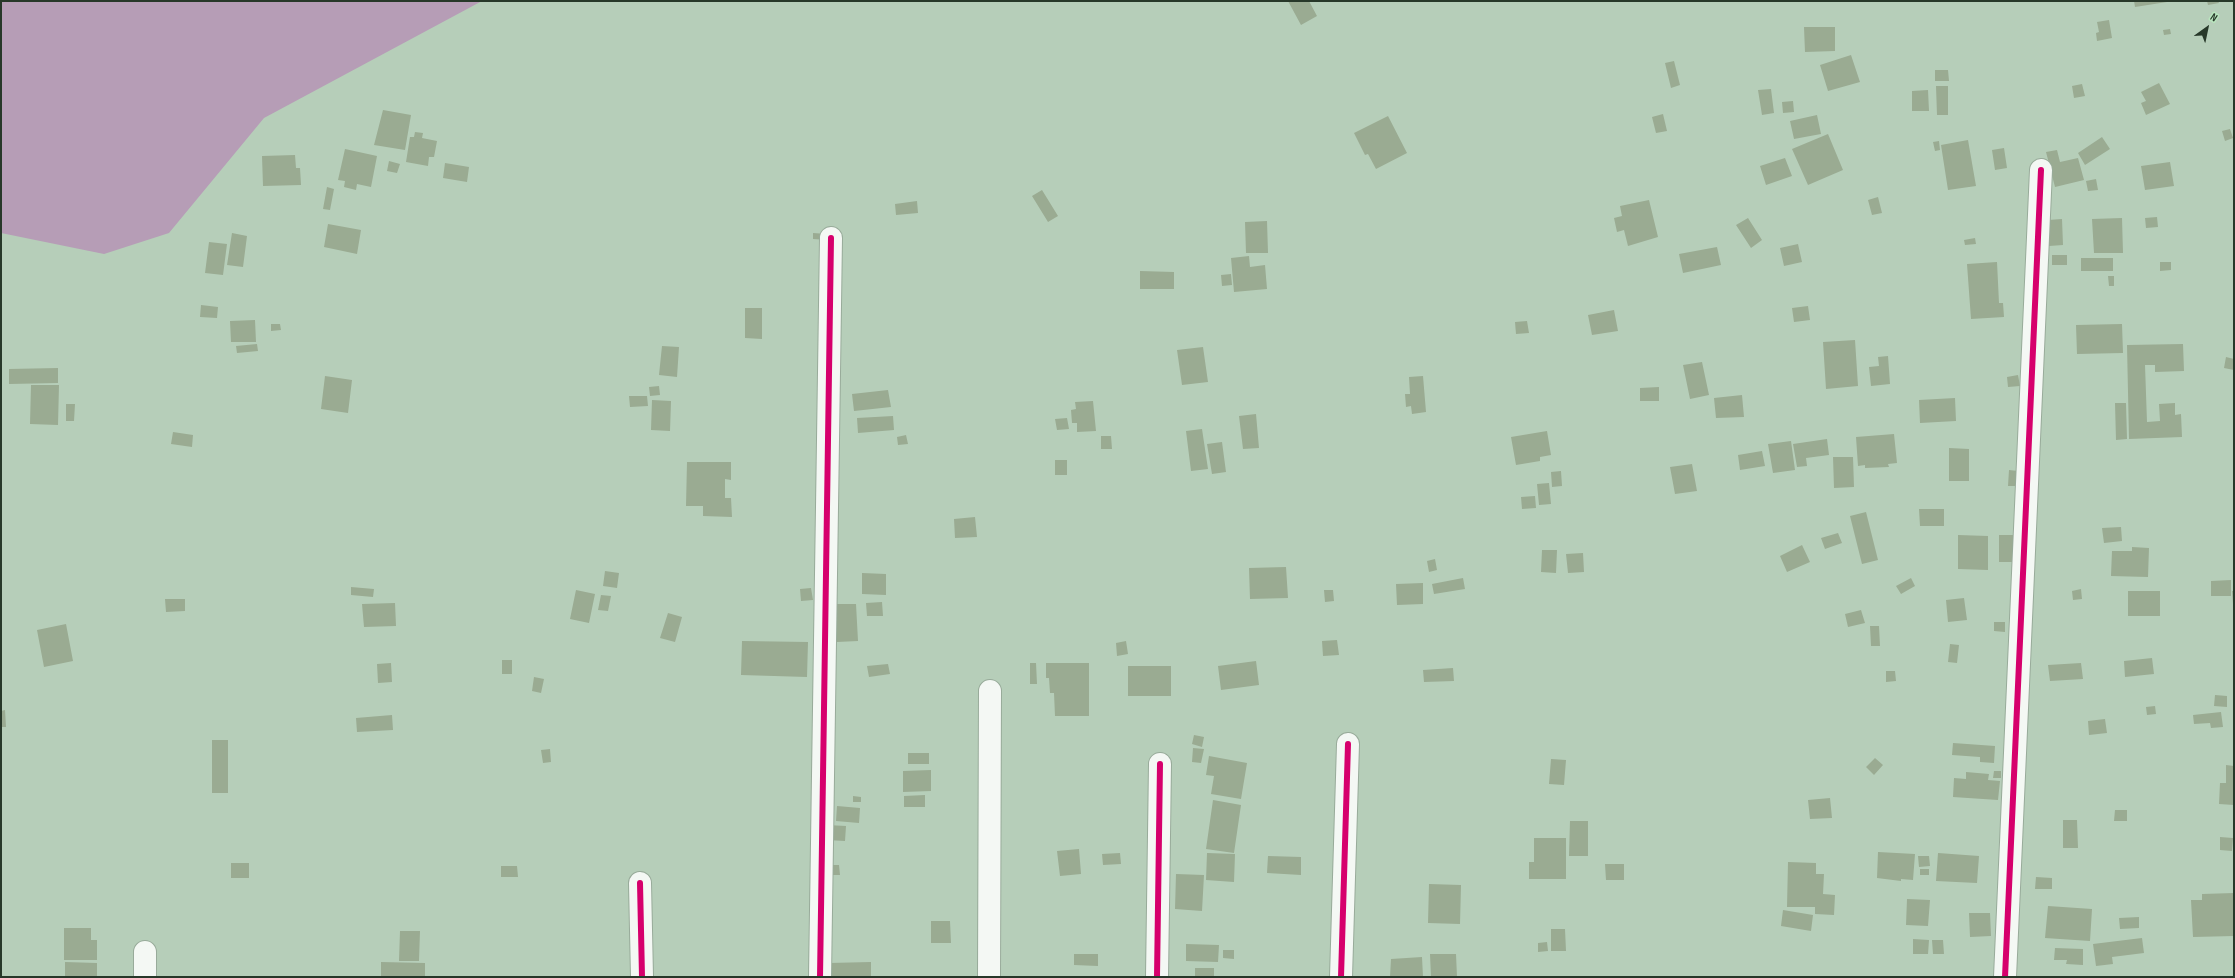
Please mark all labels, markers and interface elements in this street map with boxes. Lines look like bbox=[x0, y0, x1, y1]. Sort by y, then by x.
north arrow bbox=[2187, 8, 2227, 48]
text: N bbox=[2208, 10, 2220, 25]

